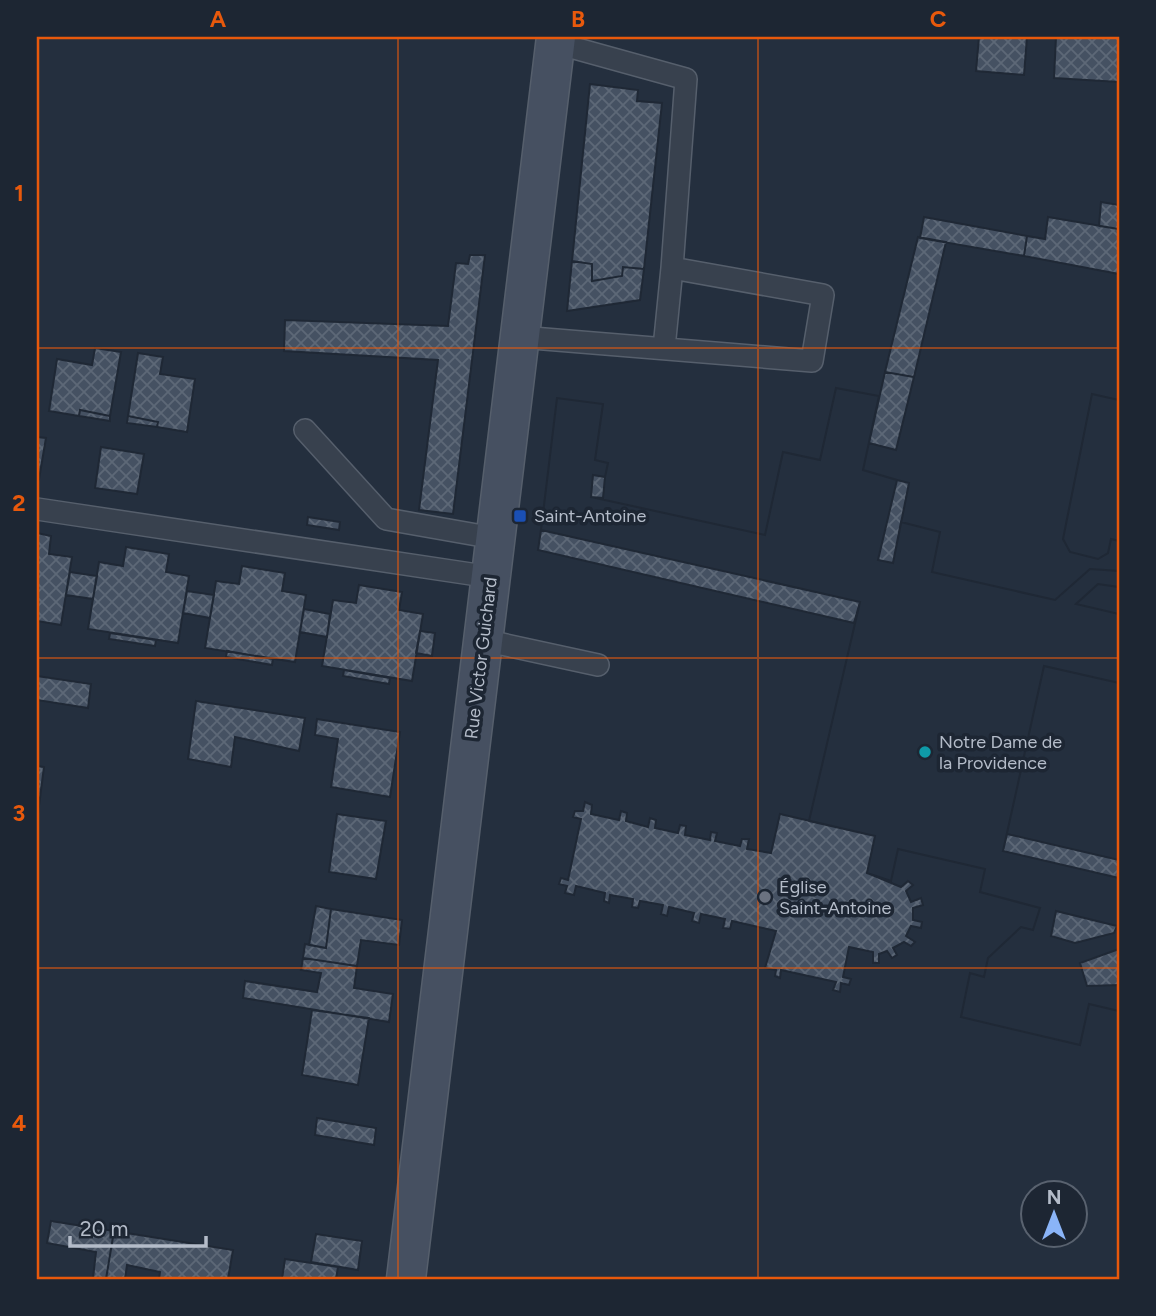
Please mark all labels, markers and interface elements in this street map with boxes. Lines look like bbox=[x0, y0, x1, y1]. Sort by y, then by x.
text: A bbox=[210, 5, 227, 33]
text: B bbox=[571, 5, 585, 33]
text: C bbox=[930, 5, 947, 33]
text: 1 bbox=[14, 179, 24, 207]
text: 2 bbox=[12, 489, 26, 517]
place label: Saint-Antoine bbox=[534, 505, 646, 527]
marker: Saint-Antoine bbox=[512, 508, 528, 524]
street label: Rue Victor Guichard bbox=[460, 576, 502, 740]
place label: Notre Dame de la Providence bbox=[939, 731, 1062, 774]
marker: Notre Dame de la Providence bbox=[917, 744, 933, 760]
text: 3 bbox=[13, 799, 25, 827]
place label: Église Saint-Antoine bbox=[779, 876, 891, 919]
marker: Église Saint-Antoine bbox=[757, 889, 773, 905]
text: 4 bbox=[12, 1109, 26, 1137]
north arrow bbox=[1020, 1180, 1090, 1250]
text: N bbox=[1047, 1186, 1061, 1209]
scale bar bbox=[70, 1204, 206, 1248]
text: 20 m bbox=[80, 1216, 128, 1241]

